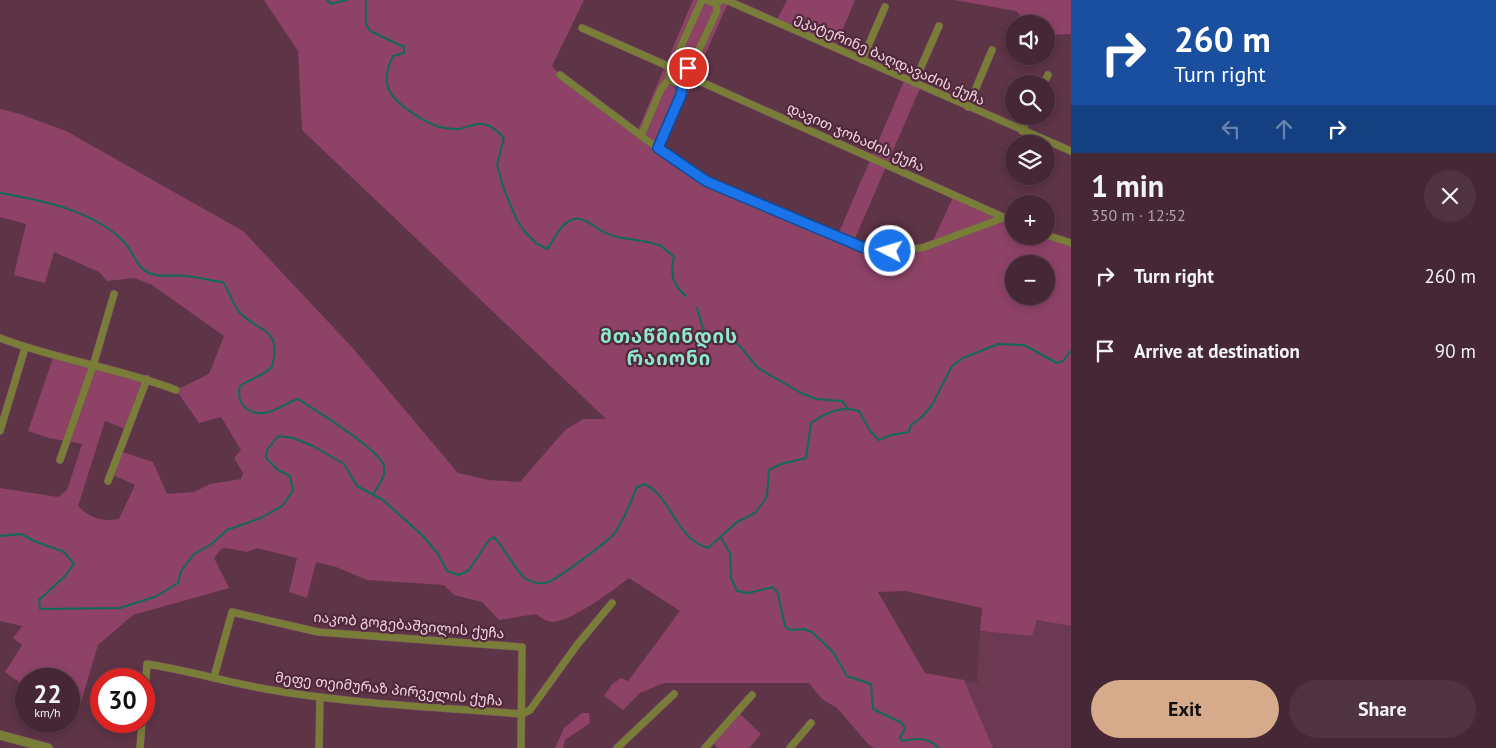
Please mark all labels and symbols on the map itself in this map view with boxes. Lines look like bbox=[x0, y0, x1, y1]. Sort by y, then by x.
street label: ეკატერინე ბაღდავაძის ქუჩა bbox=[792, 9, 988, 109]
pin bbox=[667, 47, 709, 89]
street label: დავით ჯოხაძის ქუჩა bbox=[784, 99, 928, 175]
position arrow bbox=[863, 224, 915, 276]
district label: მთაწმინდის რაიონი bbox=[600, 324, 738, 370]
street label: იაკობ გოგებაშვილის ქუჩა bbox=[313, 608, 505, 642]
speed limit sign: 30 bbox=[90, 668, 155, 733]
street label: მეფე თეიმურაზ პირველის ქუჩა bbox=[274, 668, 504, 710]

